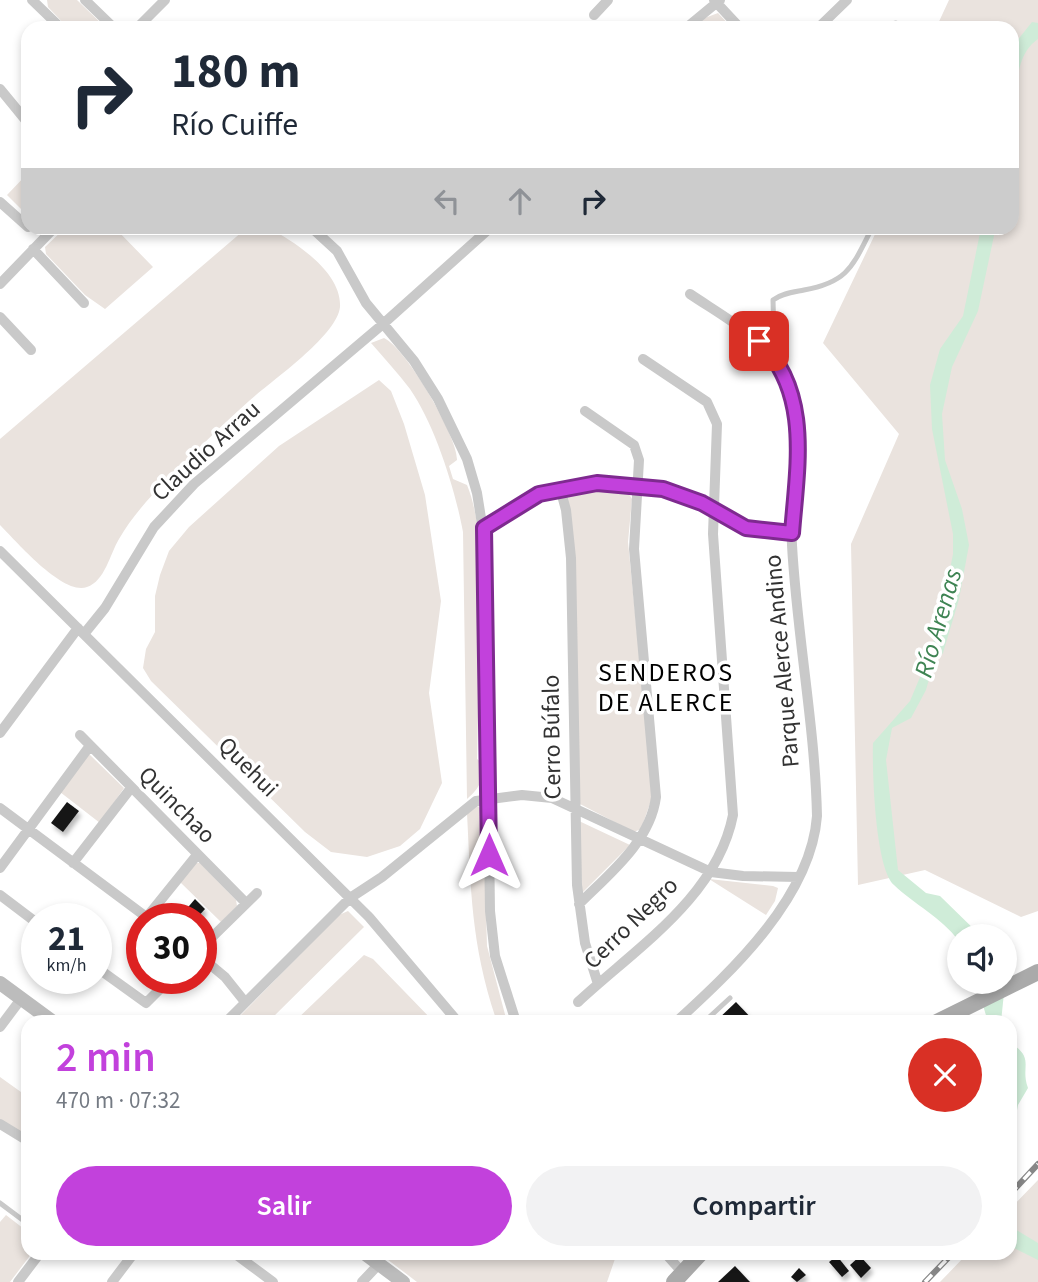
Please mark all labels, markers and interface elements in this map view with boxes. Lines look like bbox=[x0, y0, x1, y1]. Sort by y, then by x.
text: 180 m bbox=[171, 37, 300, 107]
icon: right bbox=[56, 49, 147, 140]
text: Río Cuiffe bbox=[171, 102, 298, 148]
icon: left bbox=[428, 182, 466, 220]
icon: ahead bbox=[501, 182, 539, 220]
icon: right bbox=[574, 182, 612, 220]
pin bbox=[729, 311, 789, 371]
icon: arrive bbox=[740, 322, 778, 360]
street label: Claudio Arrau bbox=[144, 392, 268, 510]
street label: Parque Alerce Andino bbox=[755, 553, 809, 769]
water label: Río Arenas bbox=[905, 564, 971, 682]
district label: SENDEROS DE ALERCE bbox=[598, 654, 734, 721]
street label: Cerro Búfalo bbox=[533, 674, 571, 800]
street label: Quehui bbox=[210, 729, 286, 805]
street label: Quinchao bbox=[130, 758, 224, 852]
position arrow bbox=[452, 818, 526, 892]
street label: Cerro Negro bbox=[576, 869, 686, 977]
speed limit sign: 30 bbox=[126, 903, 217, 994]
text: 21 bbox=[48, 914, 85, 964]
map controls bbox=[947, 924, 1017, 994]
button: sound bbox=[947, 924, 1017, 994]
text: km/h bbox=[47, 953, 86, 978]
text: 2 min bbox=[56, 1028, 156, 1088]
button: close bbox=[908, 1038, 982, 1112]
text: 470 m · 07:32 bbox=[56, 1084, 180, 1117]
button: Salir bbox=[56, 1166, 512, 1246]
button: Compartir bbox=[526, 1166, 982, 1246]

